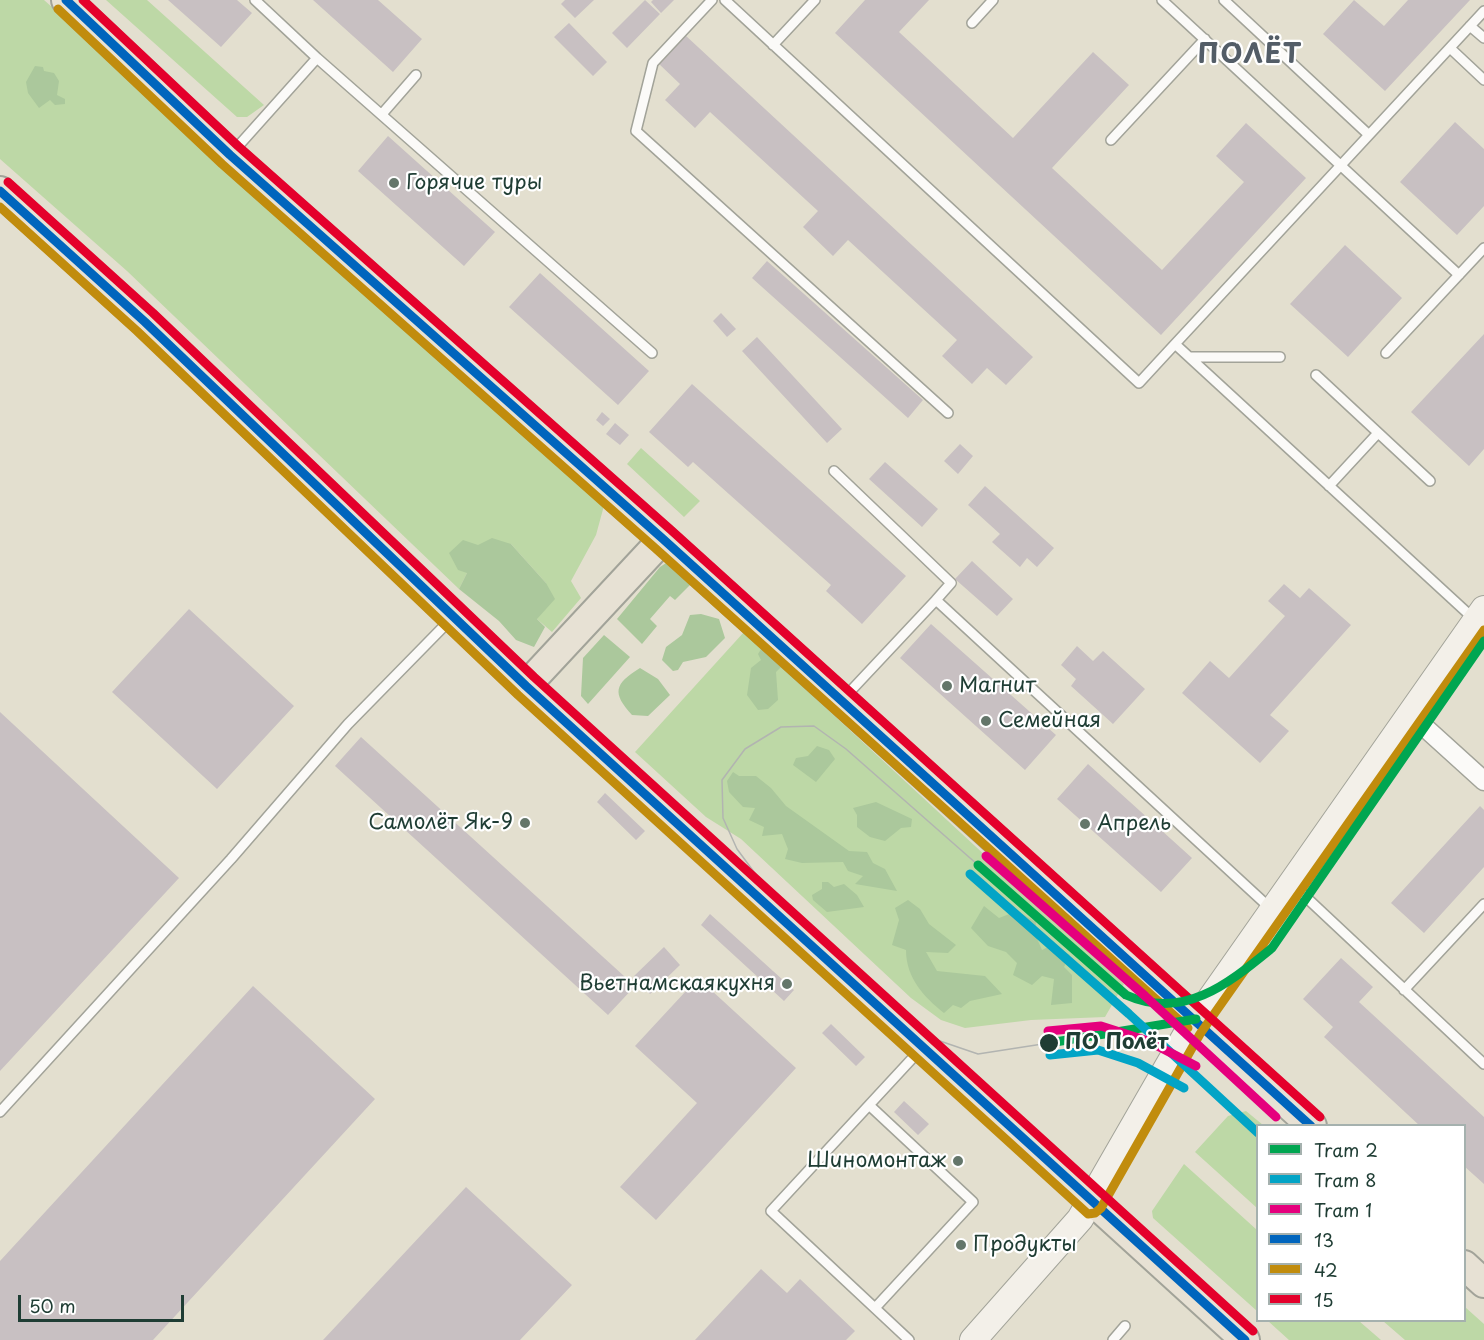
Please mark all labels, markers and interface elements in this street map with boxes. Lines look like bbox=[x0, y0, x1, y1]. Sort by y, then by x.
district label: ПОЛЁТ bbox=[1197, 40, 1303, 72]
place label: Горячие туры bbox=[406, 170, 543, 196]
marker: Горячие туры bbox=[387, 176, 401, 190]
place label: Магнит bbox=[959, 673, 1036, 699]
marker: Магнит bbox=[940, 679, 954, 693]
place label: Семейная bbox=[998, 708, 1101, 734]
marker: Семейная bbox=[979, 714, 993, 728]
place label: Самолёт Як-9 bbox=[368, 810, 513, 836]
place label: Апрель bbox=[1097, 811, 1171, 837]
marker: Самолёт Як-9 bbox=[518, 816, 532, 830]
marker: Апрель bbox=[1078, 817, 1092, 831]
place label: Вьетнамскаякухня bbox=[579, 971, 775, 997]
marker: Вьетнамскаякухня bbox=[780, 977, 794, 991]
place label: ПО Полёт bbox=[1065, 1030, 1168, 1056]
marker: ПО Полёт bbox=[1038, 1032, 1060, 1054]
legend bbox=[1256, 1124, 1466, 1322]
text: Tram 2 bbox=[1314, 1136, 1378, 1163]
place label: Шиномонтаж bbox=[807, 1148, 946, 1174]
marker: Шиномонтаж bbox=[951, 1154, 965, 1168]
text: Tram 8 bbox=[1314, 1166, 1376, 1193]
text: Tram 1 bbox=[1314, 1196, 1372, 1223]
text: 13 bbox=[1314, 1226, 1334, 1253]
place label: Продукты bbox=[973, 1232, 1077, 1258]
marker: Продукты bbox=[954, 1238, 968, 1252]
text: 42 bbox=[1314, 1256, 1338, 1283]
scale bar bbox=[21, 1283, 188, 1321]
text: 15 bbox=[1314, 1286, 1334, 1313]
text: 50 m bbox=[29, 1292, 76, 1319]

